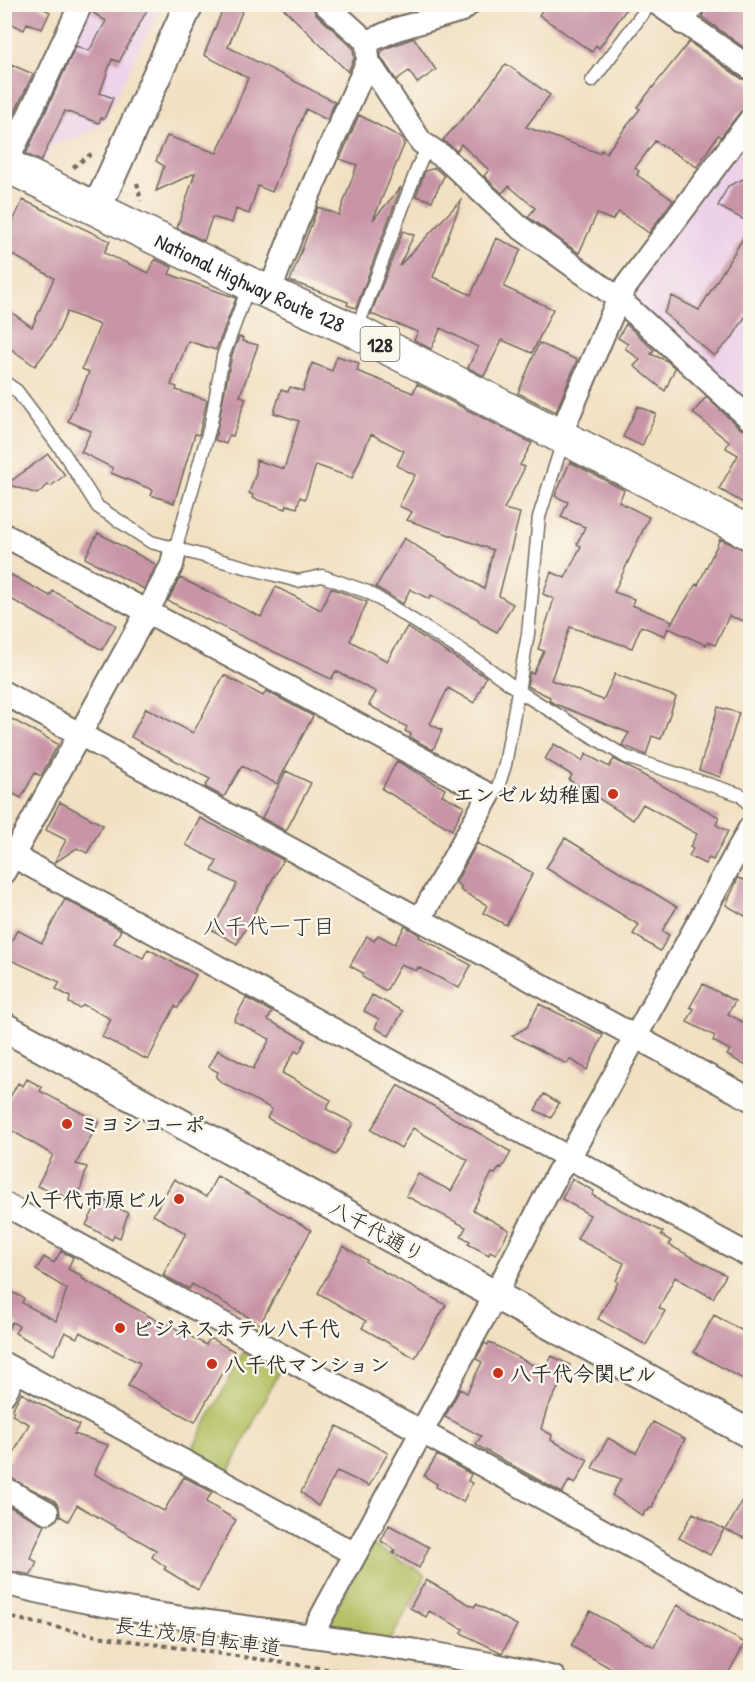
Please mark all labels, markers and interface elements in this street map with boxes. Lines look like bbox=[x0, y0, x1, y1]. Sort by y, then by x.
street label: National Highway Route 128 bbox=[150, 226, 349, 339]
road number: 128 bbox=[360, 327, 400, 361]
place label: エンゼル幼稚園 bbox=[453, 780, 601, 809]
marker: エンゼル幼稚園 bbox=[606, 787, 620, 801]
district label: 八千代一丁目 bbox=[203, 911, 335, 941]
place label: ミヨシコーポ bbox=[79, 1110, 205, 1139]
marker: ミヨシコーポ bbox=[60, 1117, 74, 1131]
place label: 八千代市原ビル bbox=[20, 1185, 167, 1214]
marker: 八千代市原ビル bbox=[172, 1192, 186, 1206]
street label: 八千代通り bbox=[324, 1193, 430, 1269]
place label: ビジネスホテル八千代 bbox=[132, 1314, 340, 1343]
marker: ビジネスホテル八千代 bbox=[113, 1321, 127, 1335]
place label: 八千代マンション bbox=[224, 1350, 390, 1379]
marker: 八千代マンション bbox=[205, 1357, 219, 1371]
place label: 八千代今関ビル bbox=[510, 1359, 657, 1388]
marker: 八千代今関ビル bbox=[491, 1366, 505, 1380]
street label: 長生茂原自転車道 bbox=[113, 1610, 283, 1662]

